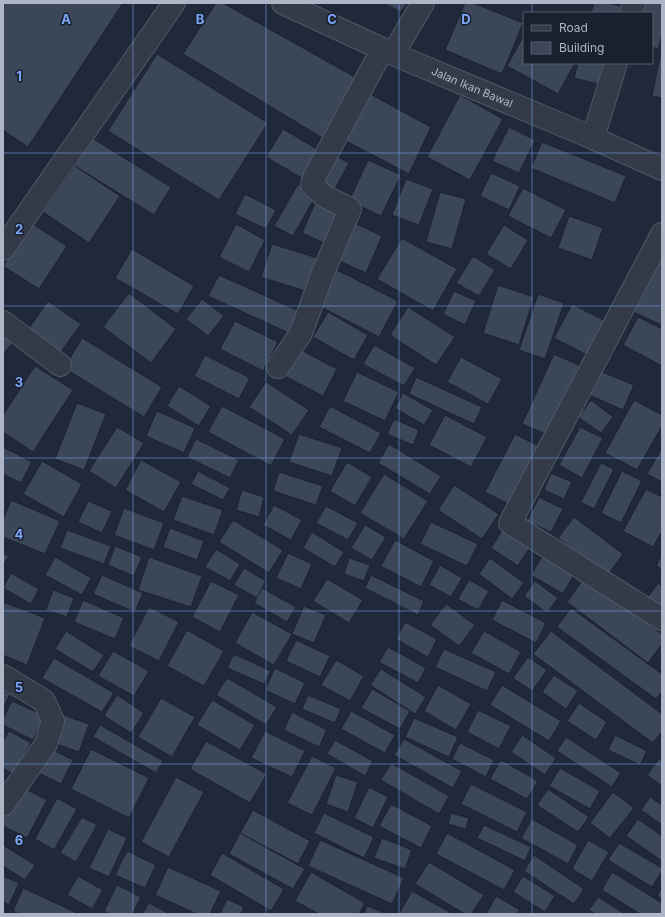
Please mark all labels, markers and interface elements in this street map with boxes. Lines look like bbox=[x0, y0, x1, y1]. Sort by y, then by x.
text: A bbox=[61, 11, 71, 27]
text: B bbox=[196, 11, 205, 27]
text: C bbox=[327, 11, 337, 27]
text: D bbox=[461, 11, 471, 27]
legend bbox=[523, 12, 653, 64]
text: Road bbox=[559, 20, 588, 35]
text: Building bbox=[559, 40, 604, 55]
street label: Jalan Ikan Bawal bbox=[429, 64, 515, 111]
text: 1 bbox=[16, 68, 22, 84]
text: 2 bbox=[15, 221, 23, 237]
text: 3 bbox=[15, 374, 23, 390]
text: 4 bbox=[15, 526, 24, 542]
text: 5 bbox=[15, 679, 23, 695]
text: 6 bbox=[15, 832, 23, 848]

